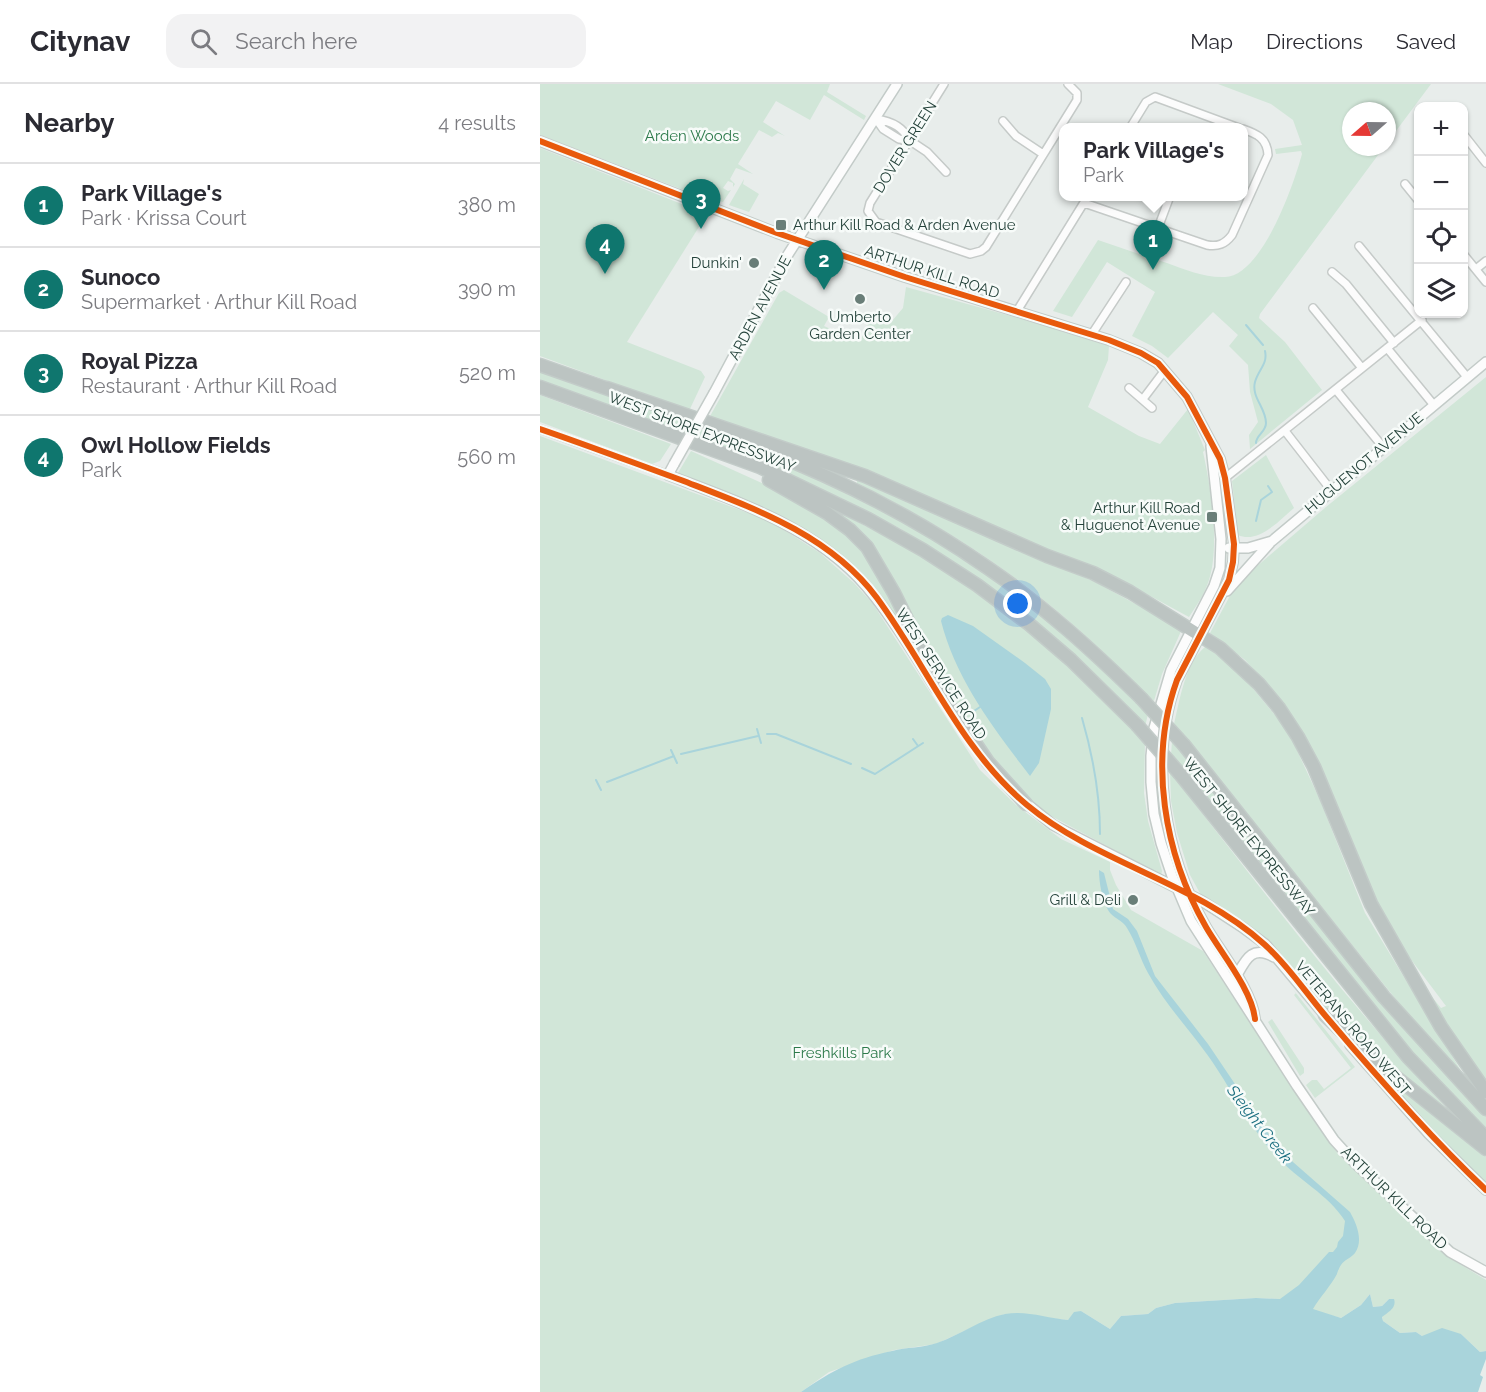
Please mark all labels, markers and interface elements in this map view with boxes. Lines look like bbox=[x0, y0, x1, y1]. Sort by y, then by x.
search box bbox=[166, 14, 586, 68]
text: Citynav bbox=[30, 25, 130, 58]
icon: search bbox=[187, 25, 220, 58]
text: Search here bbox=[235, 28, 357, 54]
text: Map bbox=[1190, 29, 1233, 54]
text: Directions bbox=[1266, 29, 1363, 54]
text: Saved bbox=[1396, 29, 1456, 54]
street label: DOVER GREEN bbox=[870, 98, 940, 196]
north arrow bbox=[1342, 102, 1396, 156]
map controls bbox=[1414, 102, 1468, 318]
button: + bbox=[1414, 102, 1468, 156]
text: Nearby bbox=[24, 108, 114, 138]
text: 4 results bbox=[438, 111, 516, 135]
popup bbox=[1059, 123, 1248, 201]
park label: Arden Woods bbox=[645, 127, 739, 145]
text: Park Village's bbox=[1083, 137, 1224, 163]
button: − bbox=[1414, 156, 1468, 210]
text: Park bbox=[1083, 163, 1124, 187]
text: Park Village's bbox=[81, 180, 222, 206]
pin: 3 bbox=[682, 180, 720, 229]
text: 1 bbox=[39, 193, 48, 217]
text: 380 m bbox=[458, 193, 516, 217]
text: Park · Krissa Court bbox=[81, 206, 247, 230]
button: locate bbox=[1414, 210, 1468, 264]
place label: Arthur Kill Road & Arden Avenue bbox=[793, 216, 1016, 234]
marker: Arthur Kill Road & Arden Avenue bbox=[774, 218, 788, 232]
pin: 1 bbox=[1134, 220, 1172, 270]
pin: 4 bbox=[586, 224, 624, 274]
pin: 2 bbox=[804, 240, 844, 290]
street label: ARTHUR KILL ROAD bbox=[862, 242, 1002, 302]
street label: ARDEN AVENUE bbox=[725, 253, 795, 363]
place label: Dunkin' bbox=[691, 254, 742, 272]
marker: Dunkin' bbox=[747, 256, 761, 270]
text: Sunoco bbox=[81, 264, 160, 290]
button: layers bbox=[1414, 264, 1468, 318]
text: 2 bbox=[38, 277, 49, 301]
text: 390 m bbox=[458, 277, 516, 301]
text: Supermarket · Arthur Kill Road bbox=[81, 290, 357, 314]
marker: Umberto Garden Center bbox=[853, 292, 867, 306]
place label: Umberto Garden Center bbox=[809, 308, 911, 343]
text: Royal Pizza bbox=[81, 348, 198, 374]
text: 3 bbox=[38, 361, 49, 385]
text: 520 m bbox=[459, 361, 516, 385]
text: Restaurant · Arthur Kill Road bbox=[81, 374, 337, 398]
street label: WEST SHORE EXPRESSWAY bbox=[606, 388, 798, 476]
street label: HUGUENOT AVENUE bbox=[1301, 408, 1427, 518]
text: Owl Hollow Fields bbox=[81, 432, 271, 458]
text: 4 bbox=[38, 445, 49, 469]
text: 560 m bbox=[457, 445, 516, 469]
text: Park bbox=[81, 458, 122, 482]
place label: Arthur Kill Road & Huguenot Avenue bbox=[1061, 499, 1200, 534]
marker: Arthur Kill Road & Huguenot Avenue bbox=[1205, 510, 1219, 524]
your location bbox=[1003, 589, 1032, 618]
street label: WEST SERVICE ROAD bbox=[892, 605, 990, 743]
street label: WEST SHORE EXPRESSWAY bbox=[1179, 754, 1319, 920]
place label: Grill & Deli bbox=[1049, 891, 1121, 909]
marker: Grill & Deli bbox=[1126, 893, 1140, 907]
street label: VETERANS ROAD WEST bbox=[1292, 957, 1414, 1099]
park label: Freshkills Park bbox=[792, 1044, 892, 1062]
water label: Sleight Creek bbox=[1222, 1080, 1296, 1168]
street label: ARTHUR KILL ROAD bbox=[1337, 1143, 1451, 1254]

